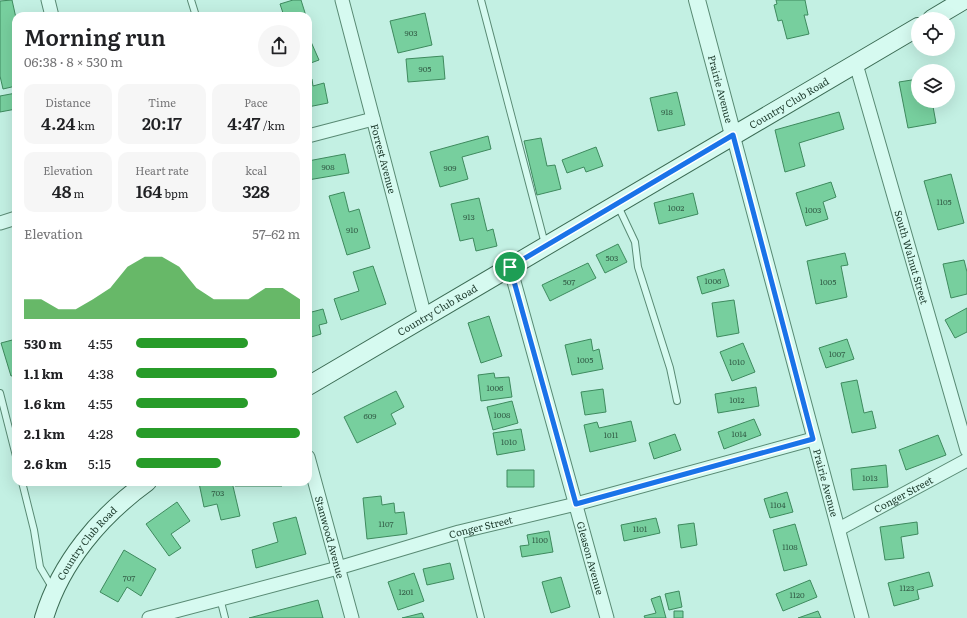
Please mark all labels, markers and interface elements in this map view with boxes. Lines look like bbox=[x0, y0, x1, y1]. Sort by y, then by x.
map controls bbox=[911, 12, 955, 108]
button: locate bbox=[911, 12, 955, 56]
text: Morning run bbox=[24, 20, 166, 53]
button: share bbox=[258, 25, 300, 67]
house number: 903 bbox=[404, 27, 418, 38]
text: 06:38 · 8 × 530 m bbox=[24, 52, 123, 71]
street label: Prairie Avenue bbox=[705, 53, 737, 124]
house number: 905 bbox=[419, 63, 431, 74]
button: layers bbox=[911, 64, 955, 108]
street label: Country Club Road bbox=[746, 73, 831, 132]
text: Distance bbox=[45, 94, 91, 110]
text: Time bbox=[148, 94, 176, 110]
text: Pace bbox=[244, 94, 268, 110]
house number: 918 bbox=[661, 106, 674, 117]
text: 4.24 bbox=[41, 110, 75, 135]
text: 20:17 bbox=[142, 110, 182, 135]
text: 4:47 bbox=[227, 110, 261, 135]
text: km bbox=[75, 117, 95, 133]
text: /km bbox=[261, 117, 285, 133]
street label: Forrest Avenue bbox=[368, 122, 400, 195]
house number: 908 bbox=[321, 161, 335, 172]
text: Elevation bbox=[43, 162, 93, 178]
text: Heart rate bbox=[135, 162, 189, 178]
text: kcal bbox=[245, 162, 267, 178]
house number: 909 bbox=[444, 162, 457, 173]
text: 48 bbox=[52, 178, 71, 203]
text: 164 bbox=[136, 178, 162, 203]
text: 328 bbox=[242, 178, 270, 203]
text: m bbox=[71, 185, 84, 201]
text: bpm bbox=[162, 185, 188, 201]
house number: 1105 bbox=[936, 196, 952, 207]
house number: 1002 bbox=[668, 202, 684, 213]
house number: 1003 bbox=[805, 204, 821, 215]
street label: South Walnut Street bbox=[891, 208, 933, 306]
house number: 913 bbox=[463, 211, 475, 222]
text: Elevation bbox=[24, 224, 83, 243]
text: 57–62 m bbox=[252, 224, 300, 243]
house number: 910 bbox=[346, 224, 358, 235]
pin bbox=[493, 250, 527, 284]
house number: 503 bbox=[606, 252, 618, 263]
icon: arrive bbox=[499, 256, 521, 278]
house number: 1006 bbox=[705, 275, 722, 286]
house number: 507 bbox=[563, 276, 575, 287]
house number: 1005 bbox=[820, 276, 836, 287]
street label: Country Club Road bbox=[394, 280, 480, 339]
text: 530 m bbox=[24, 334, 62, 353]
text: 4:55 bbox=[88, 334, 113, 353]
house number: 1007 bbox=[829, 348, 845, 359]
house number: 1005 bbox=[577, 354, 593, 365]
house number: 1010 bbox=[729, 356, 745, 367]
text: 1.1 km bbox=[24, 364, 63, 383]
text: 4:38 bbox=[88, 364, 114, 383]
house number: 1006 bbox=[487, 382, 504, 393]
text: 1.6 km bbox=[24, 394, 66, 413]
text: 4:55 bbox=[88, 394, 113, 413]
house number: 1012 bbox=[729, 394, 745, 405]
house number: 1008 bbox=[494, 409, 511, 420]
house number: 609 bbox=[363, 410, 377, 421]
text: 2.1 km bbox=[24, 424, 65, 443]
text: 4:28 bbox=[88, 424, 113, 443]
house number: 1014 bbox=[731, 428, 747, 439]
house number: 1011 bbox=[604, 429, 619, 440]
house number: 1010 bbox=[501, 436, 517, 447]
street label: Prairie Avenue bbox=[810, 447, 843, 518]
text: 2.6 km bbox=[24, 454, 67, 473]
text: 5:15 bbox=[88, 454, 111, 473]
house number: 1013 bbox=[862, 472, 878, 483]
street label: Conger Street bbox=[871, 472, 935, 516]
house number: 703 bbox=[212, 487, 224, 498]
street label: Stanwood Avenue bbox=[312, 494, 349, 580]
house number: 1104 bbox=[770, 499, 786, 510]
street label: Country Club Road bbox=[53, 502, 120, 583]
street label: Conger Street bbox=[447, 511, 514, 542]
house number: 1107 bbox=[378, 518, 394, 529]
street label: Gleason Avenue bbox=[574, 520, 608, 596]
house number: 1101 bbox=[633, 523, 648, 534]
house number: 1100 bbox=[532, 534, 548, 545]
house number: 1108 bbox=[782, 541, 798, 552]
house number: 707 bbox=[123, 572, 135, 583]
house number: 1123 bbox=[900, 582, 914, 593]
house number: 1201 bbox=[398, 586, 414, 597]
house number: 1120 bbox=[789, 589, 805, 600]

